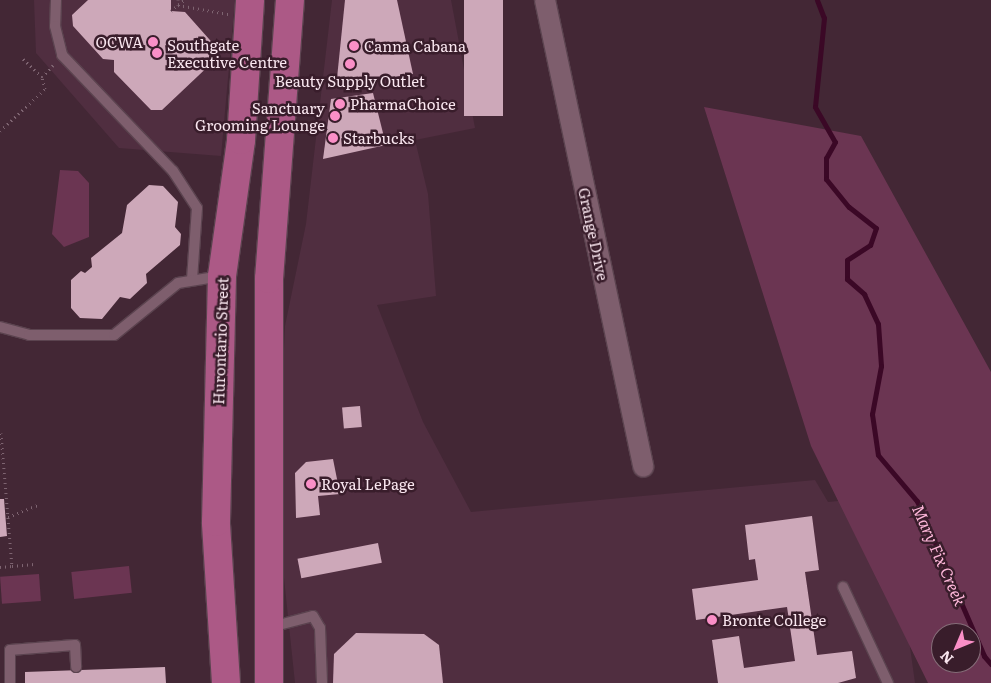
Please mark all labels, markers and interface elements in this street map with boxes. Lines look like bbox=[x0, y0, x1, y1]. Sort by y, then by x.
place label: OCWA bbox=[96, 33, 143, 51]
place label: Southgate Executive Centre bbox=[167, 35, 287, 70]
marker: OCWA bbox=[147, 36, 159, 48]
place label: Canna Cabana bbox=[364, 37, 466, 55]
marker: Canna Cabana bbox=[348, 40, 360, 52]
marker: Southgate Executive Centre bbox=[151, 47, 163, 59]
marker: Beauty Supply Outlet bbox=[344, 58, 356, 70]
place label: Beauty Supply Outlet bbox=[275, 72, 425, 90]
place label: PharmaChoice bbox=[350, 95, 456, 113]
place label: Sanctuary Grooming Lounge bbox=[195, 98, 325, 133]
marker: PharmaChoice bbox=[334, 98, 346, 110]
marker: Sanctuary Grooming Lounge bbox=[329, 110, 341, 122]
place label: Starbucks bbox=[343, 129, 414, 147]
marker: Starbucks bbox=[327, 132, 339, 144]
street label: Grange Drive bbox=[575, 186, 613, 282]
street label: Hurontario Street bbox=[209, 277, 231, 405]
place label: Royal LePage bbox=[321, 475, 415, 493]
marker: Royal LePage bbox=[305, 478, 317, 490]
water label: Mary Fix Creek bbox=[909, 502, 971, 608]
place label: Bronte College bbox=[722, 611, 826, 629]
marker: Bronte College bbox=[706, 614, 718, 626]
north arrow bbox=[931, 623, 981, 673]
text: N bbox=[935, 647, 957, 669]

